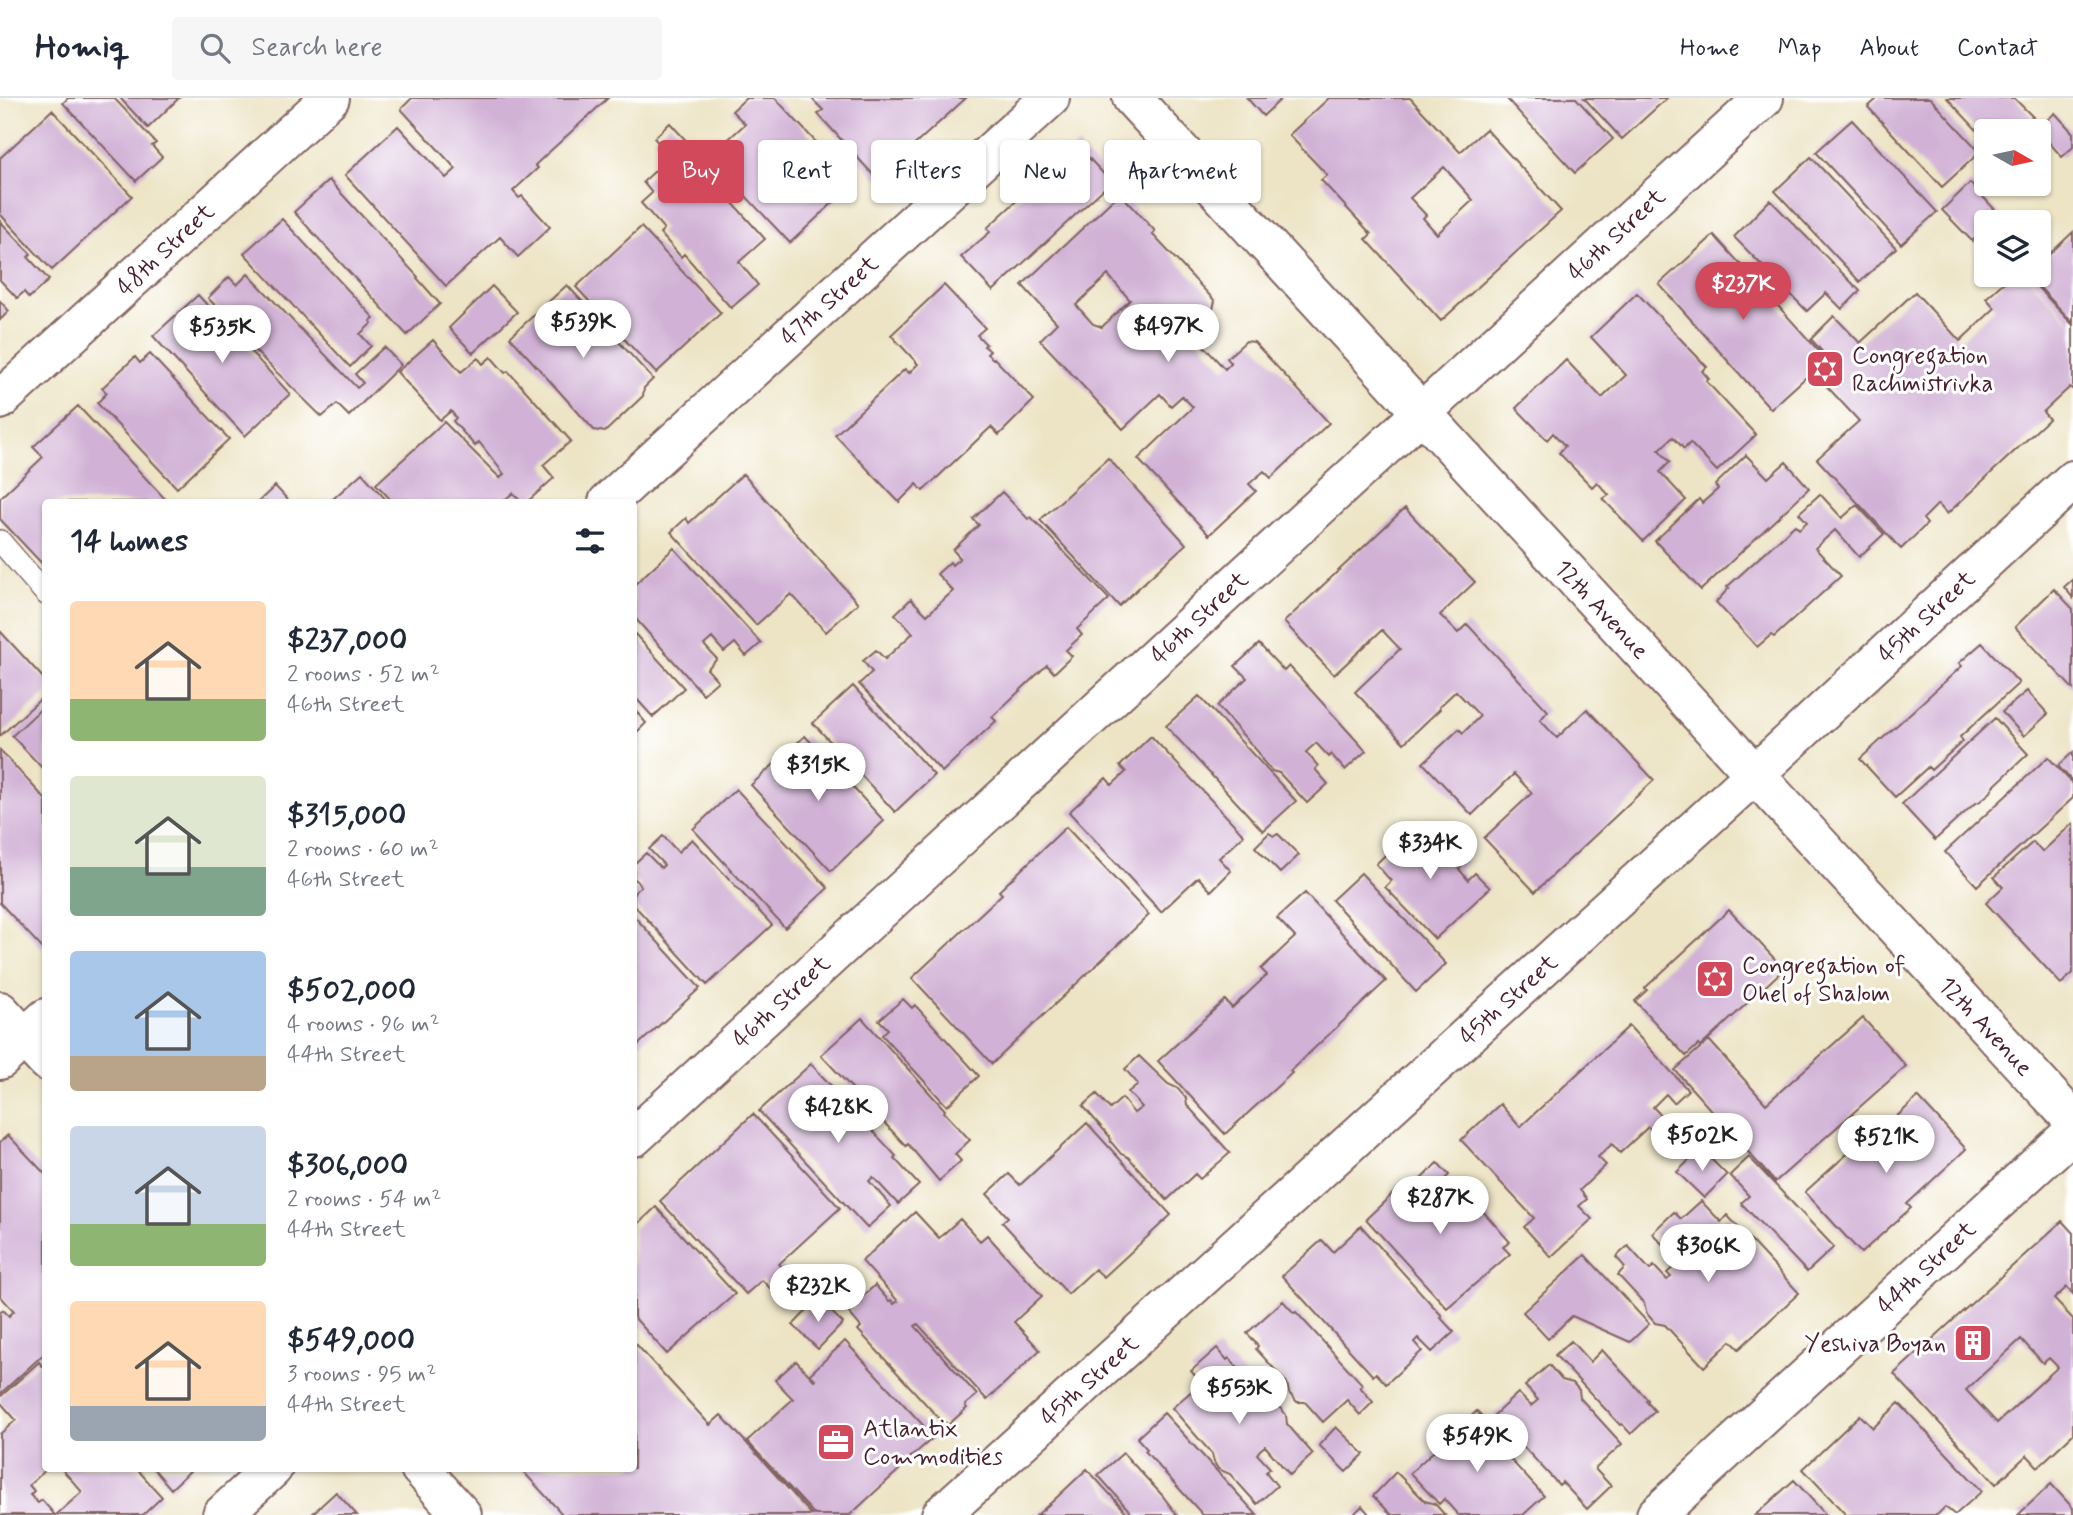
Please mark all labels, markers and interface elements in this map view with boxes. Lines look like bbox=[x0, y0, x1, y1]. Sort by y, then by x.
search box bbox=[172, 17, 662, 80]
text: Homiq bbox=[35, 26, 130, 70]
icon: search bbox=[196, 29, 234, 67]
text: Search here bbox=[252, 31, 382, 65]
text: Home bbox=[1680, 33, 1740, 64]
text: Map bbox=[1778, 33, 1822, 64]
text: About bbox=[1860, 33, 1919, 64]
text: Contact bbox=[1957, 33, 2038, 64]
north arrow bbox=[1974, 119, 2051, 196]
map controls bbox=[1974, 119, 2051, 287]
chip: Buy bbox=[658, 140, 744, 203]
chip: Rent bbox=[758, 140, 857, 203]
chip: Filters bbox=[871, 140, 986, 203]
chip: New bbox=[1000, 140, 1090, 203]
chip: Apartment bbox=[1104, 140, 1261, 203]
street label: 46th Street bbox=[1562, 182, 1672, 288]
street label: 48th Street bbox=[111, 197, 221, 303]
button: layers bbox=[1974, 210, 2051, 287]
street label: 47th Street bbox=[774, 249, 886, 353]
pin: $237K bbox=[1694, 262, 1792, 322]
text: $237K bbox=[1711, 270, 1775, 300]
pin: $539K bbox=[534, 300, 632, 360]
pin: $497K bbox=[1119, 304, 1217, 364]
pin: $535K bbox=[173, 306, 271, 365]
text: $539K bbox=[550, 308, 616, 338]
text: $497K bbox=[1133, 312, 1203, 342]
text: $535K bbox=[189, 313, 255, 343]
place label: Congregation Rachmistrivka bbox=[1852, 341, 1993, 400]
synagogue icon: Congregation Rachmistrivka bbox=[1804, 348, 1846, 390]
text: 14 homes bbox=[70, 522, 188, 561]
icon: filters bbox=[571, 522, 609, 560]
street label: 12th Avenue bbox=[1547, 554, 1655, 667]
street label: 45th Street bbox=[1872, 564, 1982, 670]
street label: 46th Street bbox=[1145, 565, 1255, 671]
text: $237,000 bbox=[287, 621, 407, 660]
icon: home bbox=[126, 629, 210, 713]
text: 2 rooms · 52 m² bbox=[287, 660, 440, 690]
text: 46th Street bbox=[287, 690, 405, 720]
pin: $315K bbox=[769, 744, 867, 803]
text: $315K bbox=[787, 751, 849, 781]
text: $315,000 bbox=[287, 796, 406, 835]
icon: home bbox=[126, 804, 210, 888]
pin: $334K bbox=[1381, 822, 1479, 881]
text: $334K bbox=[1398, 829, 1462, 859]
text: 2 rooms · 60 m² bbox=[287, 835, 439, 865]
text: 46th Street bbox=[287, 865, 405, 895]
street label: 45th Street bbox=[1453, 948, 1565, 1053]
street label: 46th Street bbox=[727, 949, 837, 1055]
place label: Congregation of Ohel of Shalom bbox=[1742, 951, 1905, 1010]
synagogue icon: Congregation of Ohel of Shalom bbox=[1694, 958, 1736, 1000]
text: $502,000 bbox=[287, 971, 416, 1010]
street label: 12th Avenue bbox=[1931, 971, 2039, 1084]
icon: home bbox=[126, 979, 210, 1063]
text: 4 rooms · 96 m² bbox=[287, 1010, 440, 1040]
text: 44th Street bbox=[287, 1040, 406, 1070]
pin: $428K bbox=[789, 1086, 887, 1145]
text: $428K bbox=[804, 1093, 872, 1123]
pin: $502K bbox=[1653, 1114, 1751, 1173]
pin: $521K bbox=[1837, 1116, 1935, 1175]
text: $502K bbox=[1667, 1121, 1737, 1151]
text: $521K bbox=[1854, 1123, 1918, 1153]
text: $306,000 bbox=[287, 1146, 408, 1185]
icon: home bbox=[126, 1154, 210, 1238]
pin: $287K bbox=[1391, 1176, 1489, 1236]
text: $287K bbox=[1407, 1184, 1473, 1214]
text: 2 rooms · 54 m² bbox=[287, 1185, 441, 1215]
street label: 44th Street bbox=[1871, 1214, 1983, 1322]
text: 44th Street bbox=[287, 1215, 406, 1245]
pin: $306K bbox=[1659, 1224, 1757, 1284]
text: $306K bbox=[1676, 1232, 1740, 1262]
pin: $232K bbox=[769, 1264, 867, 1324]
text: $232K bbox=[786, 1272, 850, 1302]
text: $549,000 bbox=[287, 1321, 415, 1360]
building icon: Yeshiva Boyan bbox=[1952, 1322, 1994, 1364]
icon: home bbox=[126, 1329, 210, 1413]
street label: 45th Street bbox=[1034, 1329, 1146, 1434]
place label: Yeshiva Boyan bbox=[1804, 1329, 1946, 1360]
text: 3 rooms · 95 m² bbox=[287, 1360, 436, 1390]
pin: $553K bbox=[1190, 1366, 1288, 1426]
text: $553K bbox=[1206, 1374, 1272, 1404]
text: 44th Street bbox=[287, 1390, 406, 1420]
place label: Atlantix Commodities bbox=[863, 1414, 1003, 1473]
pin: $549K bbox=[1428, 1414, 1526, 1474]
office icon: Atlantix Commodities bbox=[815, 1421, 857, 1463]
text: $549K bbox=[1442, 1422, 1512, 1452]

